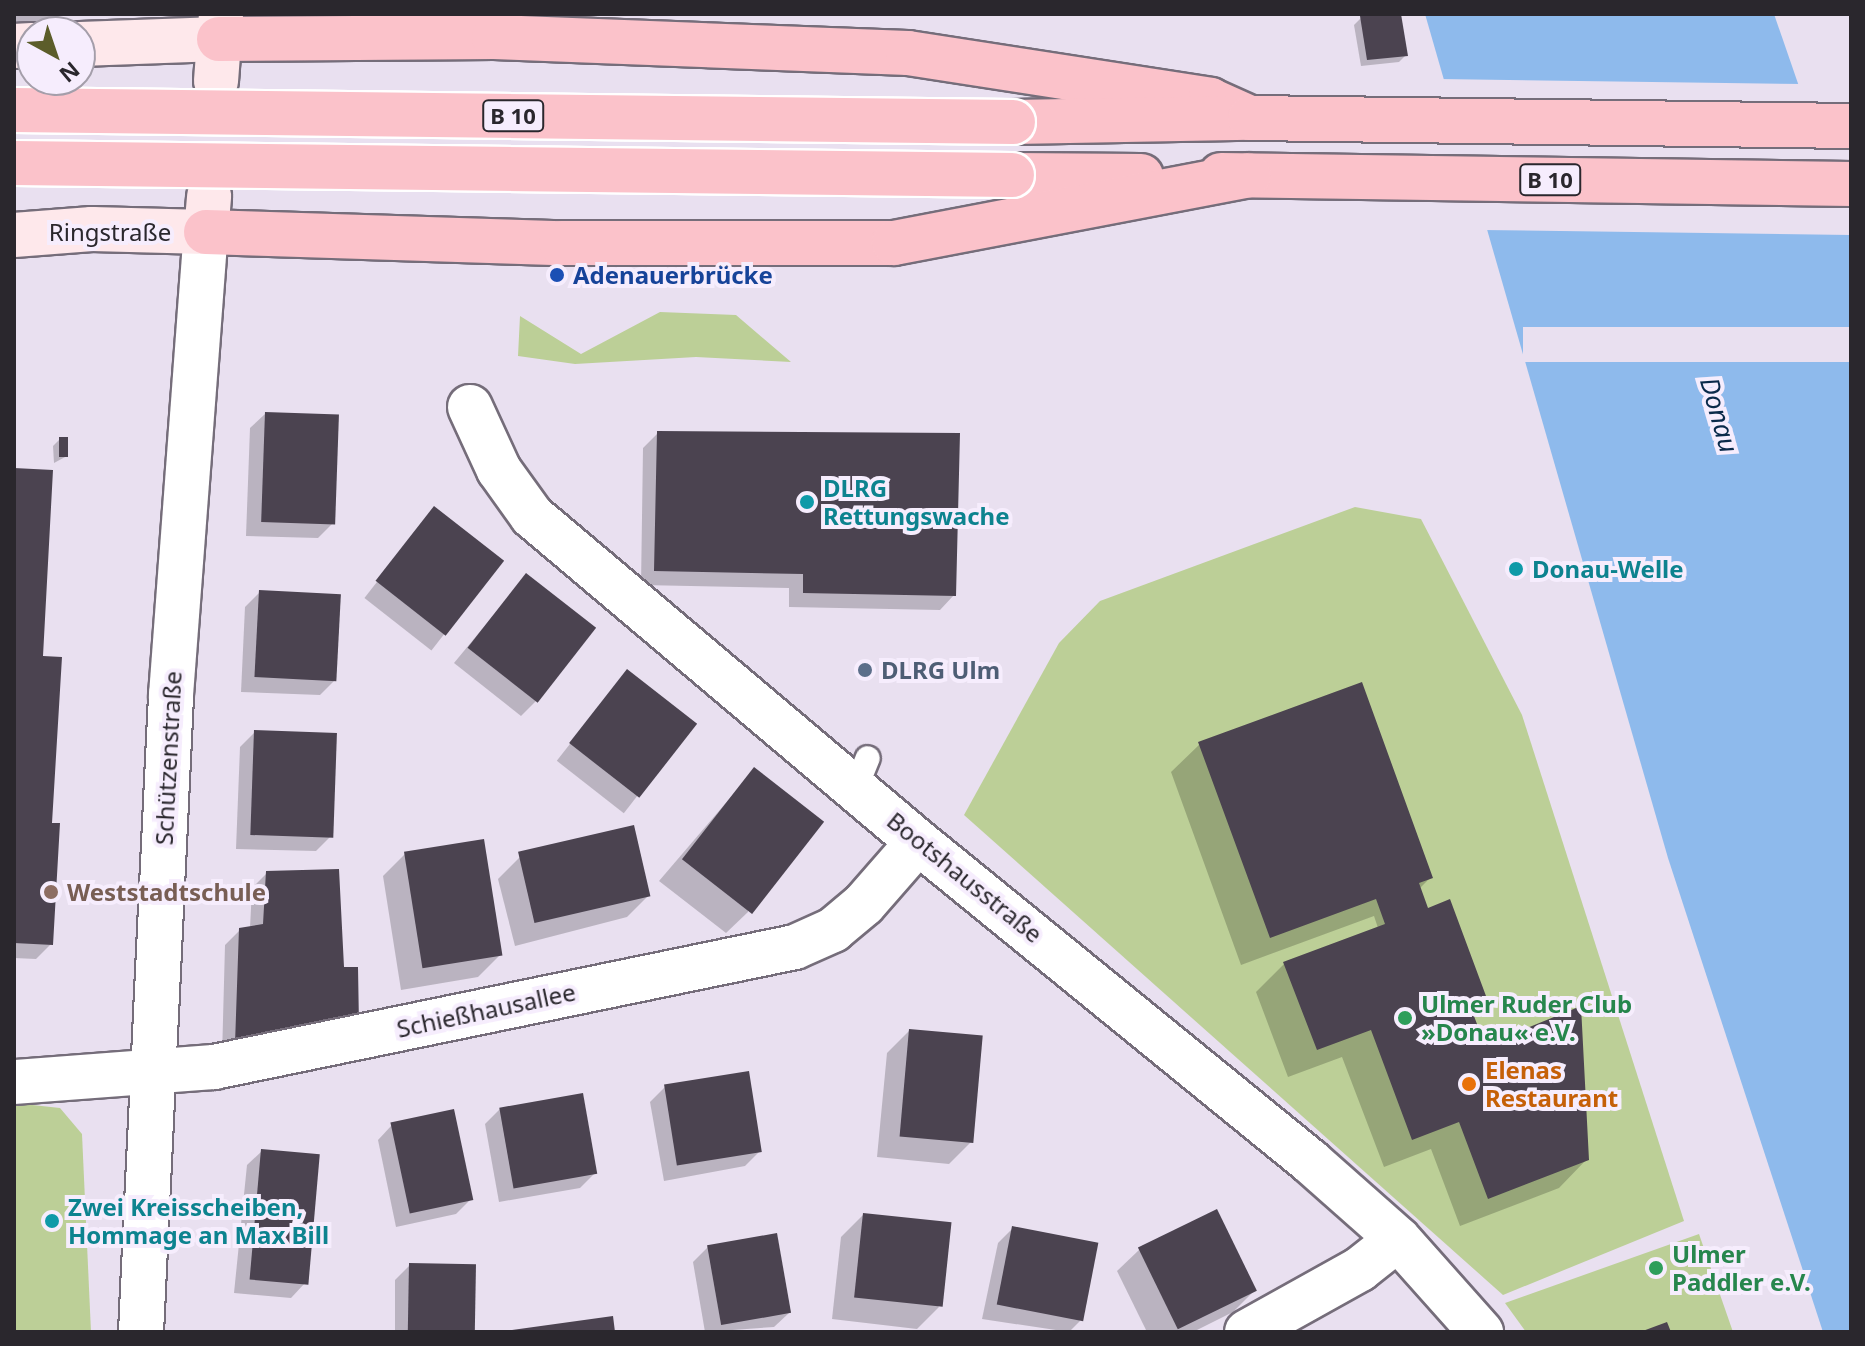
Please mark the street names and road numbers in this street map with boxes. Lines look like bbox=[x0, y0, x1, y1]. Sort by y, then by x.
road number: B 10 bbox=[481, 98, 545, 134]
road number: B 10 bbox=[1518, 162, 1582, 198]
street label: Ringstraße bbox=[49, 218, 171, 246]
street label: Schützenstraße bbox=[149, 670, 187, 846]
street label: Bootshausstraße bbox=[882, 806, 1048, 948]
street label: Schießhausallee bbox=[394, 977, 578, 1043]

